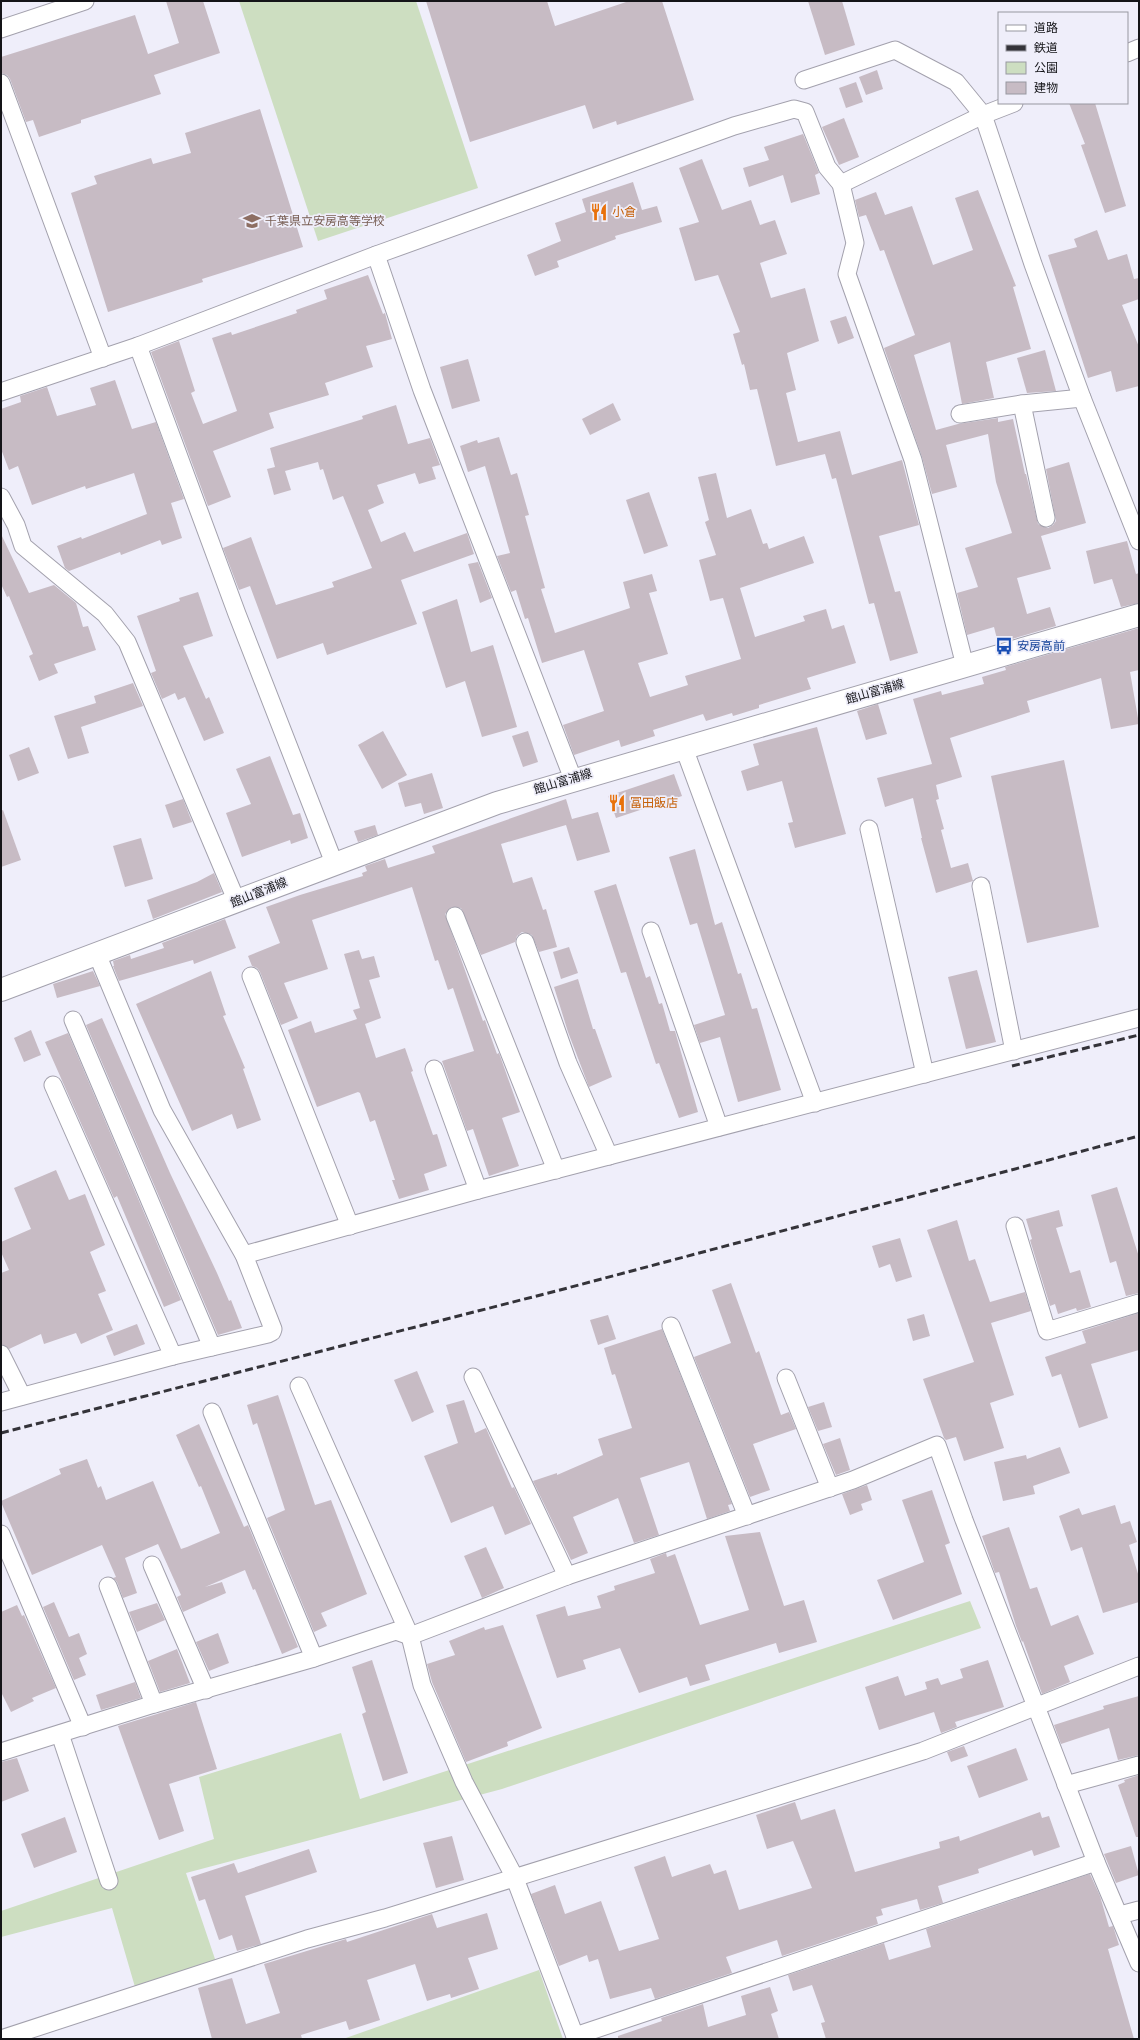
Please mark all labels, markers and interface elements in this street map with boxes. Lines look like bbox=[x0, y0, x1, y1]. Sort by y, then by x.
legend bbox=[998, 12, 1128, 104]
text: 道路 bbox=[1034, 20, 1058, 37]
text: 鉄道 bbox=[1034, 40, 1058, 57]
text: 公園 bbox=[1034, 60, 1058, 77]
text: 建物 bbox=[1034, 80, 1058, 97]
restaurant icon: 小倉 bbox=[589, 202, 609, 222]
place label: 小倉 bbox=[612, 204, 636, 221]
school or university icon: 千葉県立安房高等学校 bbox=[242, 211, 262, 231]
place label: 千葉県立安房高等学校 bbox=[265, 213, 385, 230]
bus stop icon: 安房高前 bbox=[994, 636, 1014, 656]
place label: 安房高前 bbox=[1017, 638, 1065, 655]
street label: 館山富浦線 bbox=[844, 676, 906, 708]
street label: 館山富浦線 bbox=[532, 765, 594, 799]
restaurant icon: 冨田飯店 bbox=[607, 793, 627, 813]
place label: 冨田飯店 bbox=[630, 795, 678, 812]
street label: 館山富浦線 bbox=[228, 874, 290, 912]

